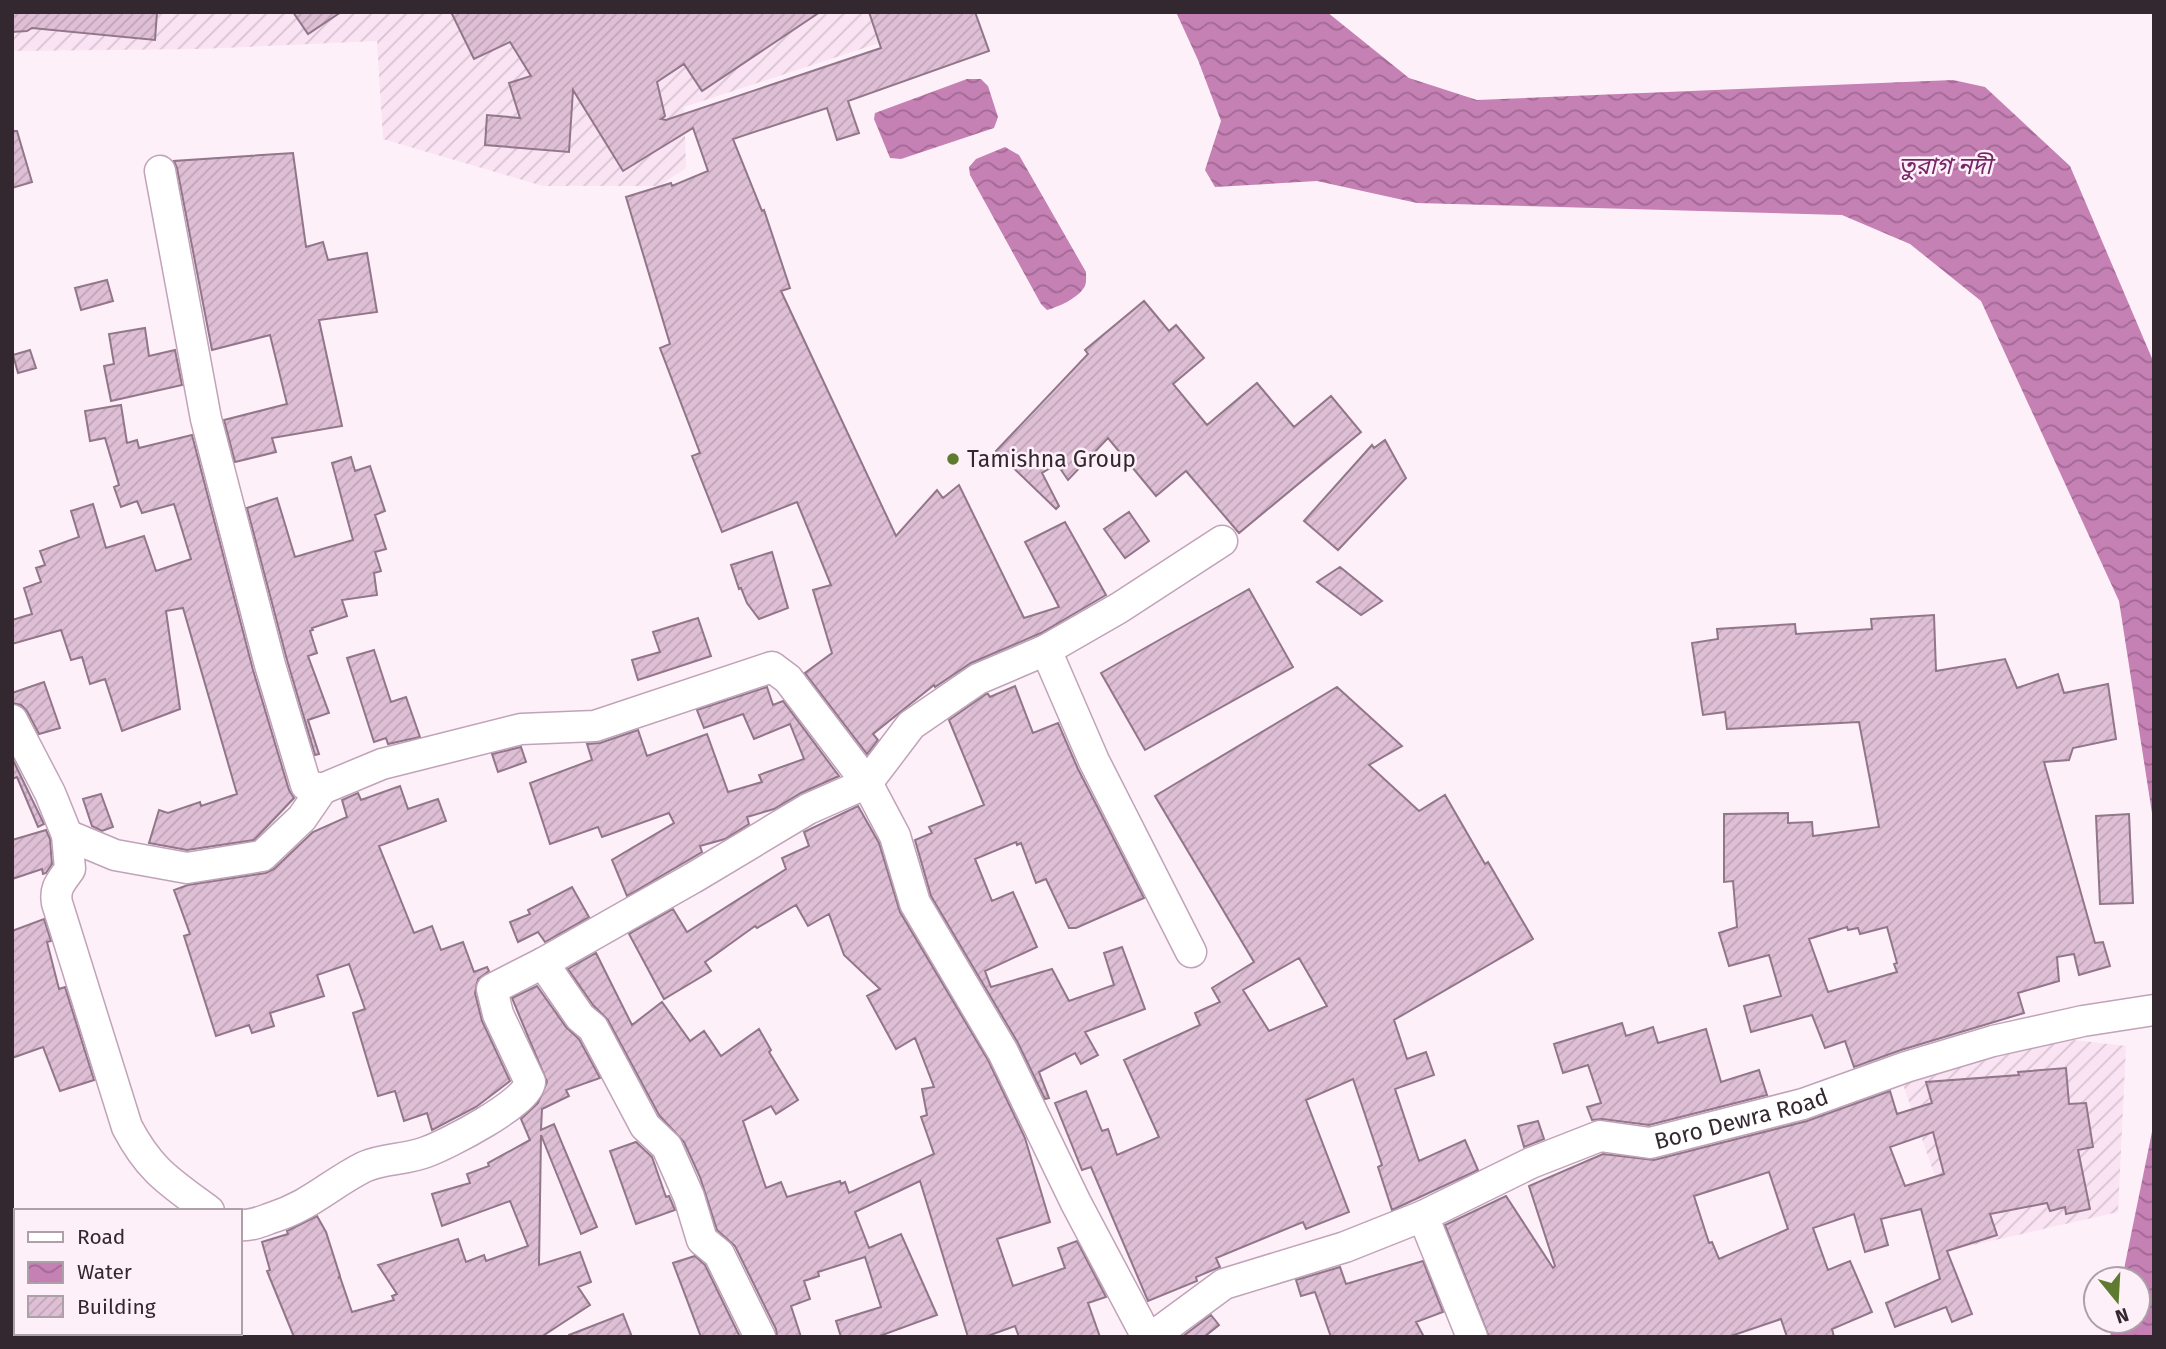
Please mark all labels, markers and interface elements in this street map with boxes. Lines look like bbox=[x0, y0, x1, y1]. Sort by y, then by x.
water label: তুরাগ নদী bbox=[1898, 152, 1996, 181]
place label: Tamishna Group bbox=[967, 445, 1136, 473]
marker: Tamishna Group bbox=[945, 451, 961, 467]
street label: Boro Dewra Road bbox=[1651, 1082, 1832, 1155]
legend bbox=[14, 1209, 242, 1335]
text: Road bbox=[77, 1224, 125, 1250]
text: Water bbox=[77, 1259, 132, 1285]
north arrow bbox=[2082, 1265, 2152, 1335]
text: Building bbox=[77, 1294, 156, 1320]
text: N bbox=[2113, 1303, 2132, 1329]

